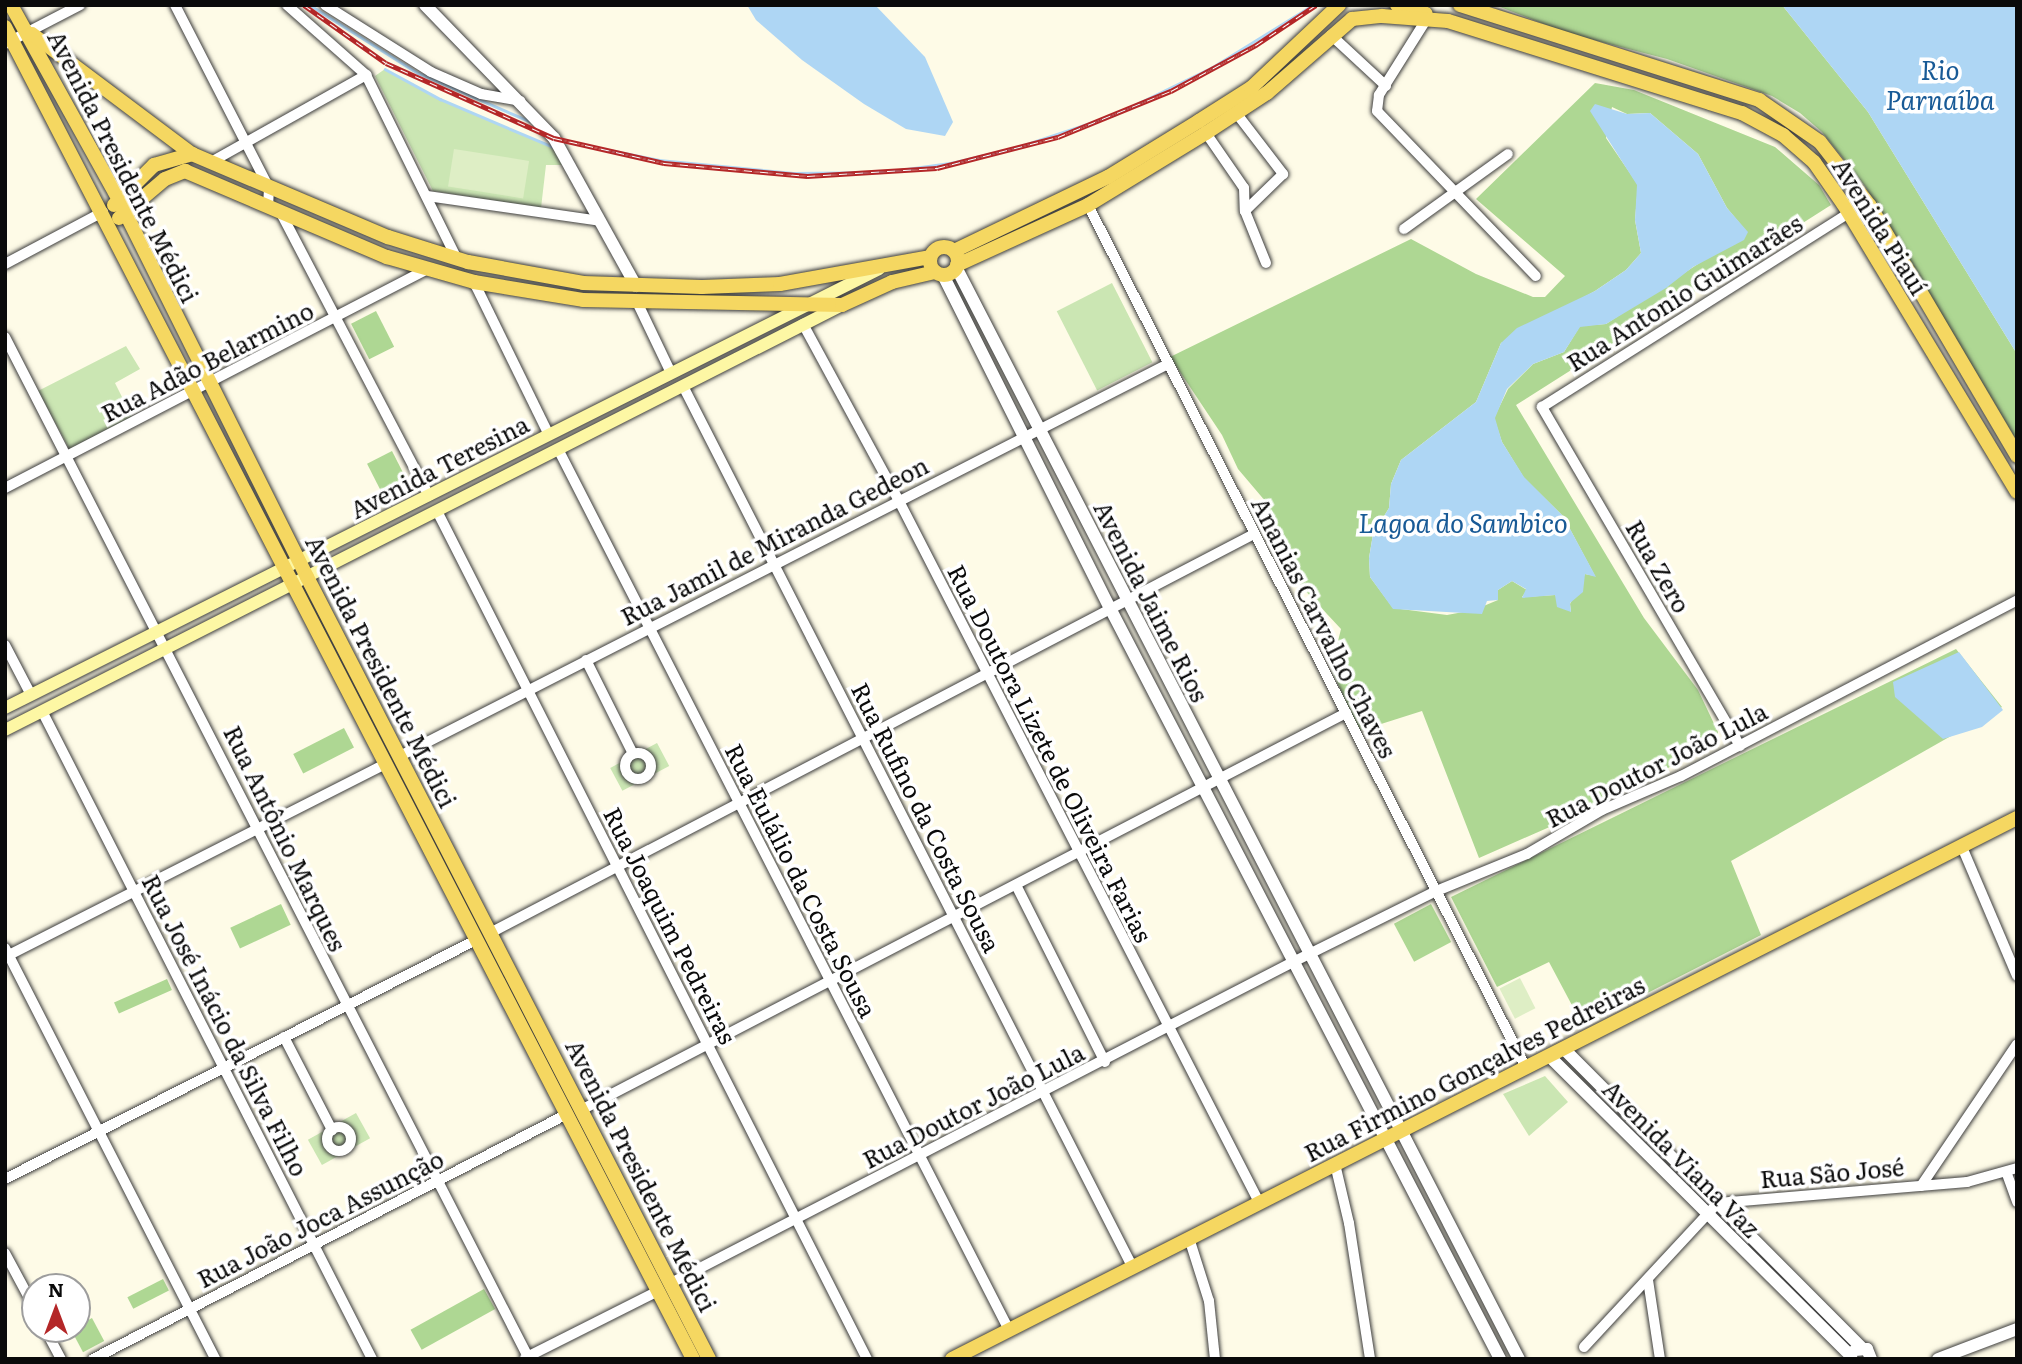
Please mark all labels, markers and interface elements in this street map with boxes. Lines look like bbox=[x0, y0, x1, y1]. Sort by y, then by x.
street label: Avenida Presidente Médici bbox=[43, 25, 205, 307]
water label: Rio Parnaíba bbox=[1886, 53, 1994, 114]
street label: Avenida Piauí bbox=[1828, 152, 1934, 300]
street label: Rua Antonio Guimarães bbox=[1561, 208, 1807, 376]
street label: Rua Adão Belarmino bbox=[96, 295, 318, 427]
street label: Avenida Teresina bbox=[345, 409, 533, 523]
street label: Rua Jamil de Miranda Gedeon bbox=[615, 450, 933, 630]
street label: Ananias Carvalho Chaves bbox=[1247, 492, 1403, 762]
street label: Avenida Jaime Rios bbox=[1089, 496, 1215, 706]
water label: Lagoa do Sambico bbox=[1358, 506, 1568, 538]
street label: Rua Zero bbox=[1621, 514, 1697, 618]
street label: Avenida Presidente Médici bbox=[301, 530, 463, 812]
street label: Rua Doutora Lizete de Oliveira Farias bbox=[943, 559, 1159, 947]
street label: Rua Rufino da Costa Sousa bbox=[846, 677, 1008, 957]
street label: Rua Doutor João Lula bbox=[1540, 696, 1772, 832]
street label: Rua Antônio Marques bbox=[219, 720, 353, 956]
street label: Rua Eulálio da Costa Sousa bbox=[720, 738, 884, 1022]
street label: Rua Joaquim Pedreiras bbox=[599, 802, 743, 1048]
street label: Rua José Inácio da Silva Filho bbox=[137, 869, 315, 1181]
street label: Rua Firmino Gonçalves Pedreiras bbox=[1299, 969, 1649, 1167]
street label: Avenida Presidente Médici bbox=[561, 1034, 723, 1316]
street label: Rua Doutor João Lula bbox=[857, 1037, 1089, 1173]
street label: Avenida Viana Vaz bbox=[1598, 1074, 1766, 1242]
street label: Rua João Joca Assunção bbox=[192, 1143, 448, 1293]
street label: Rua São José bbox=[1759, 1151, 1905, 1193]
north arrow bbox=[21, 1273, 91, 1343]
text: N bbox=[48, 1275, 64, 1303]

